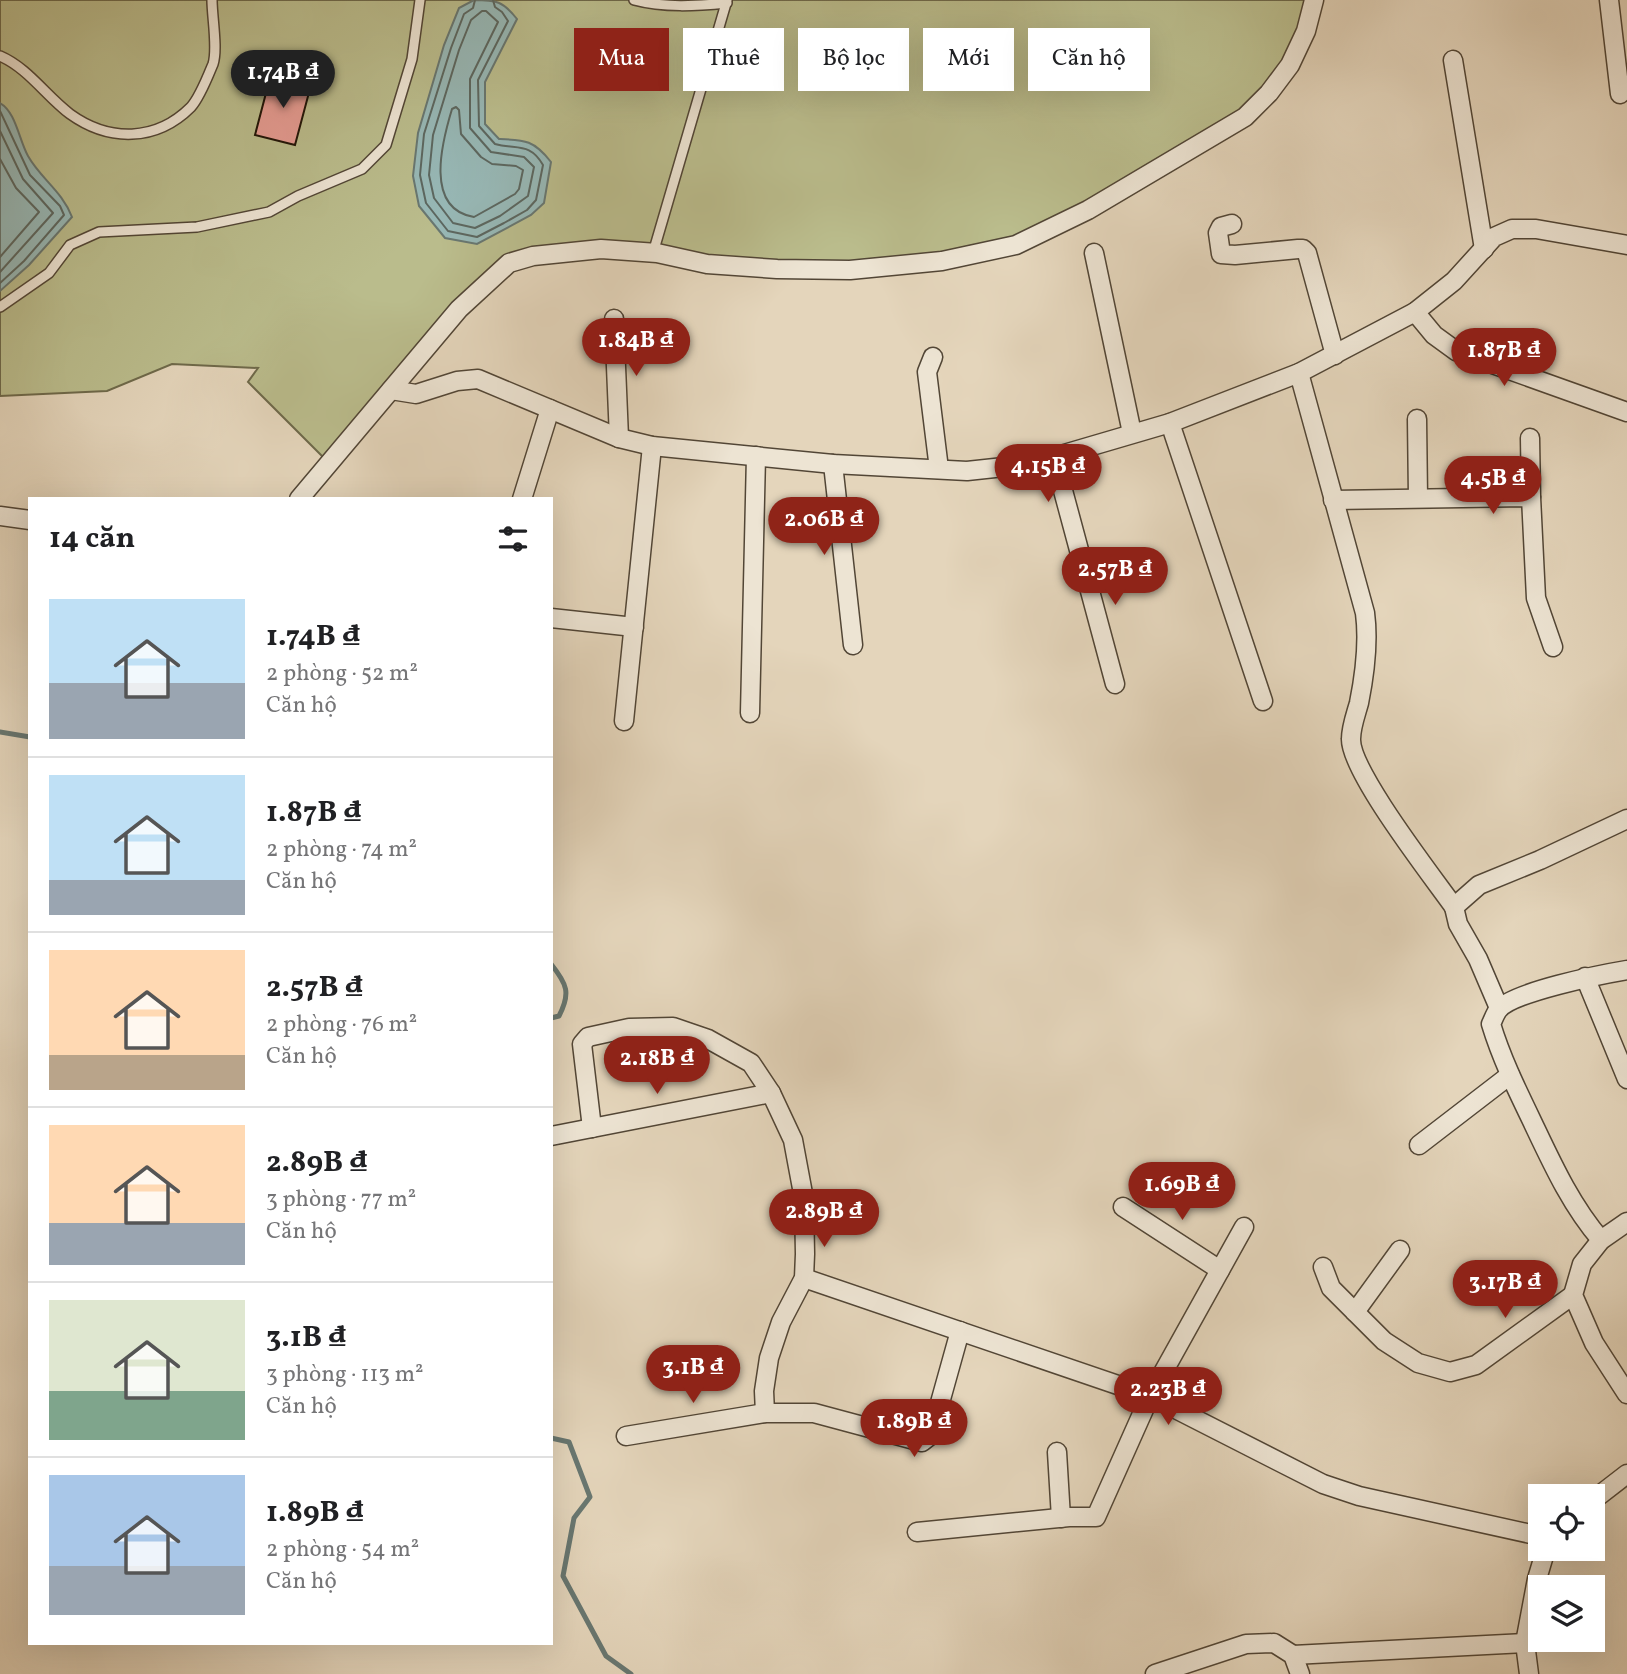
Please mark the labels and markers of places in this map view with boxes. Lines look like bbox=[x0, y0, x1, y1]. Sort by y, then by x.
pin: 1.74B ₫ bbox=[218, 50, 348, 110]
pin: 1.84B ₫ bbox=[571, 318, 701, 378]
pin: 1.87B ₫ bbox=[1439, 328, 1569, 388]
pin: 4.15B ₫ bbox=[983, 444, 1113, 504]
pin: 4.5B ₫ bbox=[1436, 456, 1550, 516]
pin: 2.06B ₫ bbox=[759, 498, 889, 557]
pin: 2.57B ₫ bbox=[1050, 548, 1180, 607]
pin: 2.18B ₫ bbox=[592, 1036, 722, 1096]
pin: 1.69B ₫ bbox=[1117, 1162, 1247, 1222]
pin: 2.89B ₫ bbox=[759, 1190, 889, 1249]
pin: 3.17B ₫ bbox=[1440, 1260, 1570, 1320]
pin: 3.1B ₫ bbox=[636, 1346, 750, 1405]
pin: 2.23B ₫ bbox=[1103, 1368, 1233, 1427]
pin: 1.89B ₫ bbox=[849, 1400, 979, 1459]

